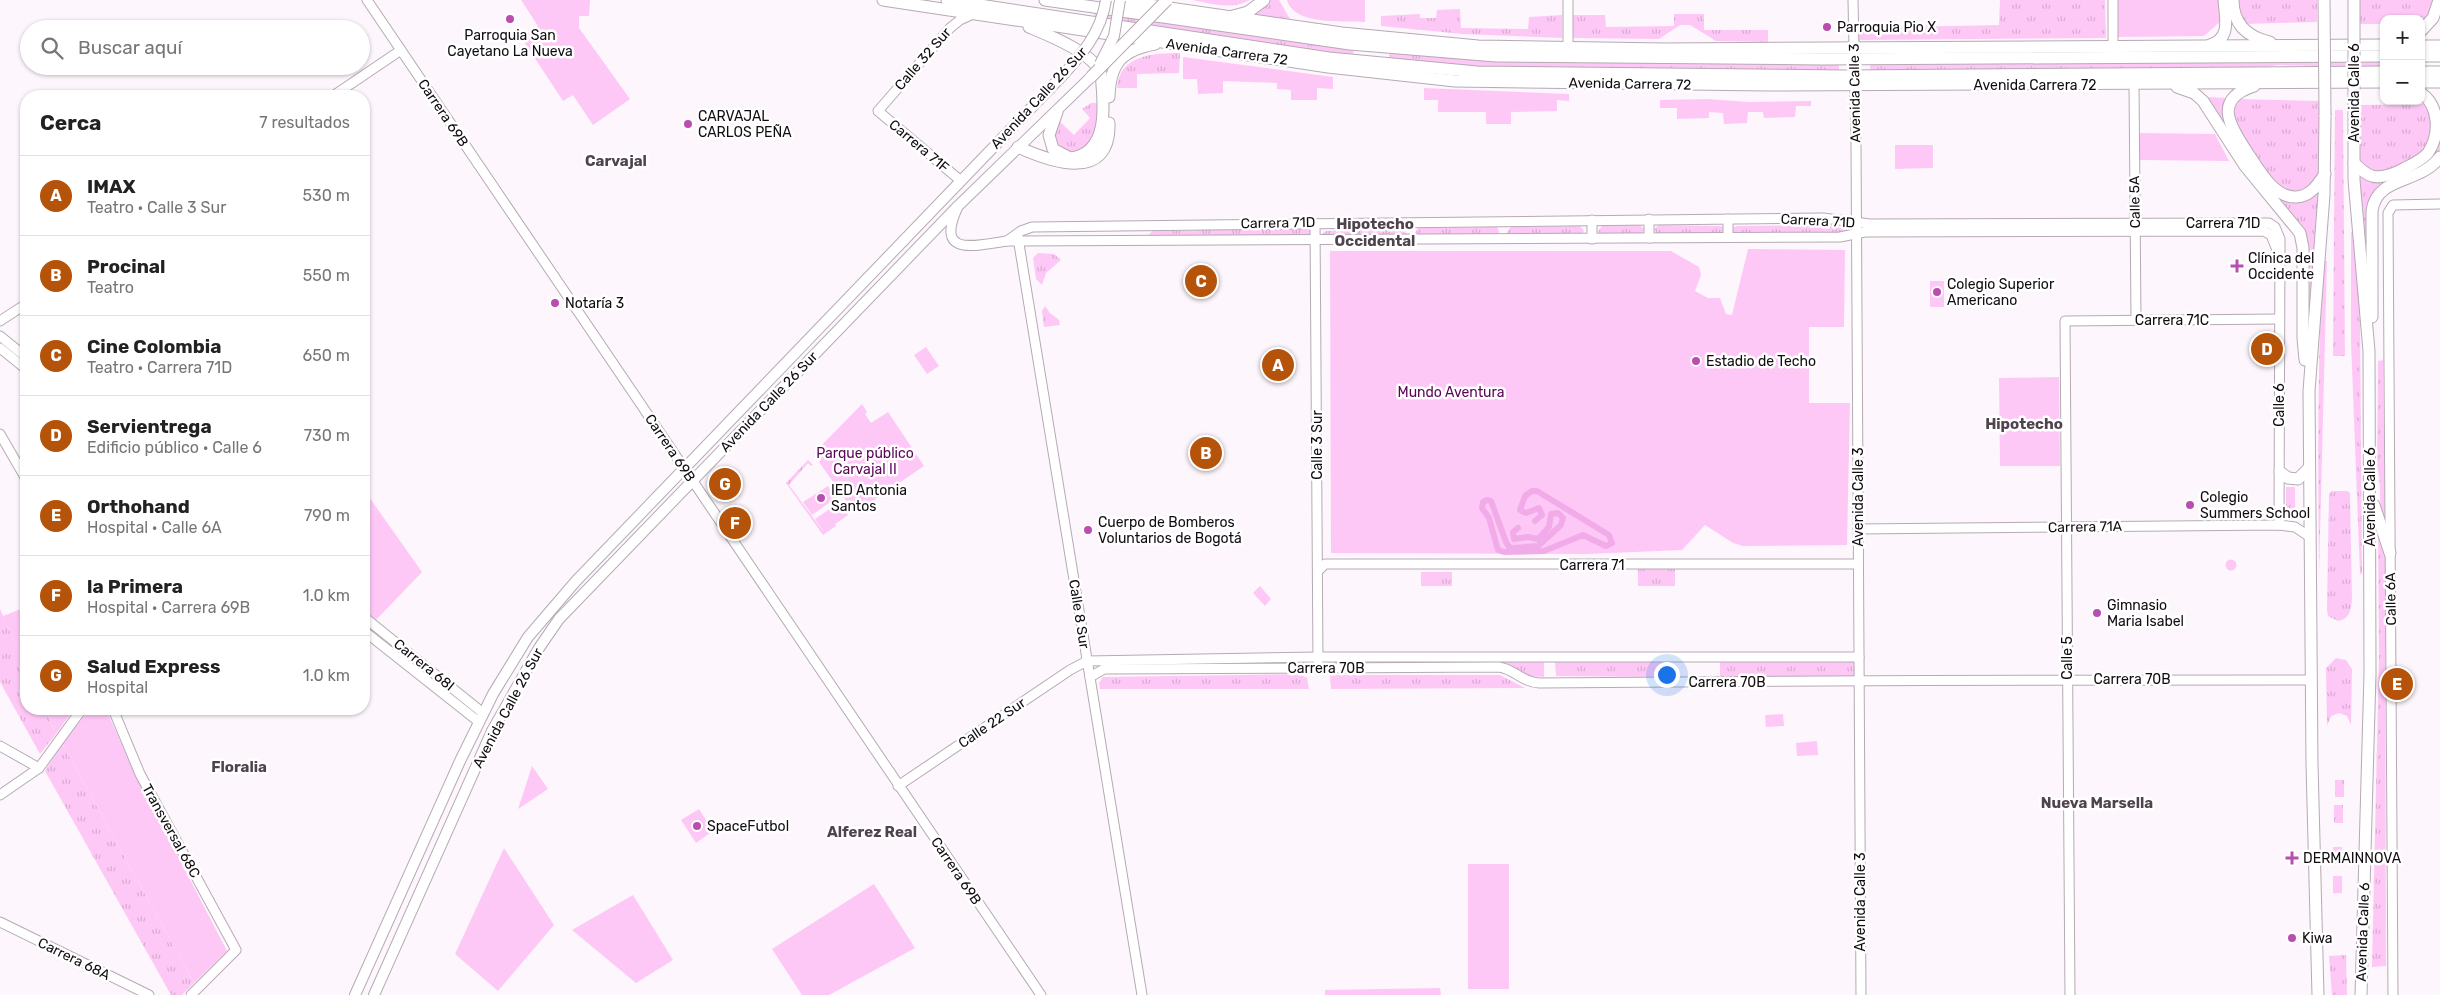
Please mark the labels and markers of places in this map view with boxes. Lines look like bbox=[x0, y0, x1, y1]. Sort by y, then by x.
marker: Parroquia San Cayetano La Nueva bbox=[504, 13, 516, 25]
place label: Parroquia Pio X bbox=[1837, 19, 1936, 36]
marker: Parroquia Pio X bbox=[1821, 21, 1833, 33]
place label: Parroquia San Cayetano La Nueva bbox=[447, 27, 573, 60]
place label: CARVAJAL CARLOS PEÑA bbox=[698, 108, 792, 141]
marker: CARVAJAL CARLOS PEÑA bbox=[682, 118, 694, 130]
place label: Clínica del Occidente bbox=[2248, 250, 2314, 283]
marker: Clínica del Occidente bbox=[2230, 259, 2244, 273]
pin: C bbox=[1185, 262, 1217, 300]
place label: Colegio Superior Americano bbox=[1947, 276, 2055, 309]
marker: Colegio Superior Americano bbox=[1931, 286, 1943, 298]
place label: Notaría 3 bbox=[565, 295, 624, 312]
marker: Notaría 3 bbox=[549, 297, 561, 309]
pin: D bbox=[2251, 330, 2283, 368]
pin: A bbox=[1262, 346, 1294, 384]
place label: Estadio de Techo bbox=[1706, 353, 1816, 370]
marker: Estadio de Techo bbox=[1690, 355, 1702, 367]
pin: B bbox=[1190, 434, 1222, 472]
pin: G bbox=[709, 465, 741, 503]
place label: IED Antonia Santos bbox=[831, 482, 907, 515]
place label: Colegio Summers School bbox=[2200, 489, 2310, 522]
marker: IED Antonia Santos bbox=[815, 492, 827, 504]
marker: Colegio Summers School bbox=[2184, 499, 2196, 511]
pin: F bbox=[719, 504, 751, 542]
place label: Cuerpo de Bomberos Voluntarios de Bogotá bbox=[1098, 514, 1242, 547]
marker: Cuerpo de Bomberos Voluntarios de Bogotá bbox=[1082, 524, 1094, 536]
place label: Gimnasio Maria Isabel bbox=[2107, 597, 2184, 630]
marker: Gimnasio Maria Isabel bbox=[2091, 607, 2103, 619]
pin: E bbox=[2381, 665, 2413, 703]
place label: SpaceFutbol bbox=[707, 818, 789, 835]
marker: SpaceFutbol bbox=[691, 820, 703, 832]
place label: DERMAINNOVA bbox=[2303, 850, 2402, 867]
marker: DERMAINNOVA bbox=[2285, 851, 2299, 865]
place label: Kiwa bbox=[2302, 930, 2333, 947]
marker: Kiwa bbox=[2286, 932, 2298, 944]

